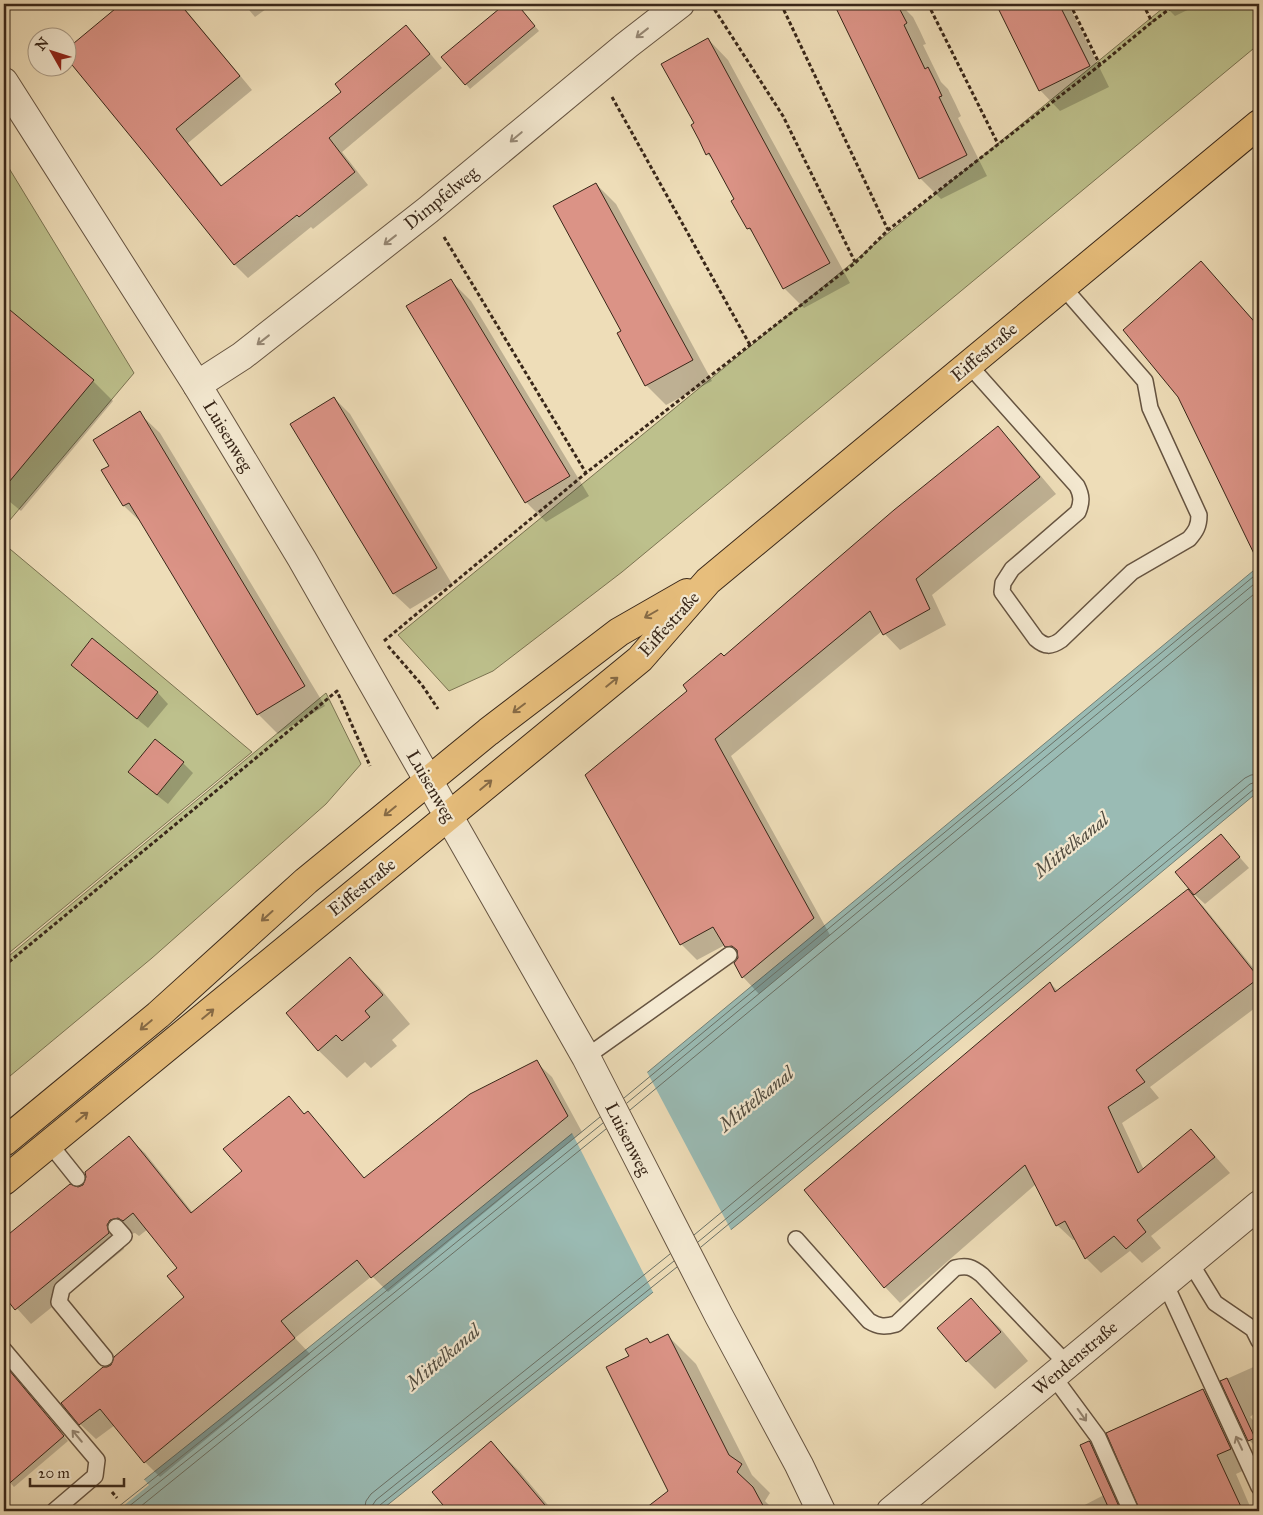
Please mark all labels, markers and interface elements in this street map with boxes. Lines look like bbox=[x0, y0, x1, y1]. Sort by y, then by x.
north arrow bbox=[28, 28, 78, 78]
one-way arrow bbox=[636, 28, 649, 39]
text: N bbox=[32, 34, 53, 54]
one-way arrow bbox=[510, 131, 523, 142]
street label: Dimpfelweg bbox=[400, 161, 484, 235]
one-way arrow bbox=[384, 234, 397, 245]
street label: Eiffestraße bbox=[946, 318, 1022, 386]
one-way arrow bbox=[256, 335, 270, 345]
street label: Luisenweg bbox=[197, 396, 258, 477]
street label: Eiffestraße bbox=[634, 587, 704, 661]
one-way arrow bbox=[644, 610, 658, 620]
one-way arrow bbox=[605, 676, 618, 687]
one-way arrow bbox=[513, 703, 526, 714]
street label: Luisenweg bbox=[401, 746, 461, 827]
one-way arrow bbox=[479, 779, 492, 790]
one-way arrow bbox=[384, 805, 397, 817]
water label: Mittelkanal bbox=[1027, 807, 1115, 883]
street label: Eiffestraße bbox=[324, 853, 400, 921]
one-way arrow bbox=[260, 910, 273, 922]
one-way arrow bbox=[201, 1008, 214, 1019]
one-way arrow bbox=[139, 1019, 152, 1030]
water label: Mittelkanal bbox=[712, 1061, 800, 1137]
street label: Luisenweg bbox=[599, 1099, 656, 1180]
one-way arrow bbox=[75, 1111, 88, 1122]
street label: Wendenstraße bbox=[1028, 1316, 1122, 1400]
water label: Mittelkanal bbox=[400, 1318, 486, 1396]
one-way arrow bbox=[1076, 1408, 1087, 1421]
one-way arrow bbox=[72, 1430, 83, 1443]
one-way arrow bbox=[1233, 1436, 1243, 1451]
scale bar bbox=[30, 1455, 124, 1487]
text: 20 m bbox=[38, 1464, 70, 1482]

